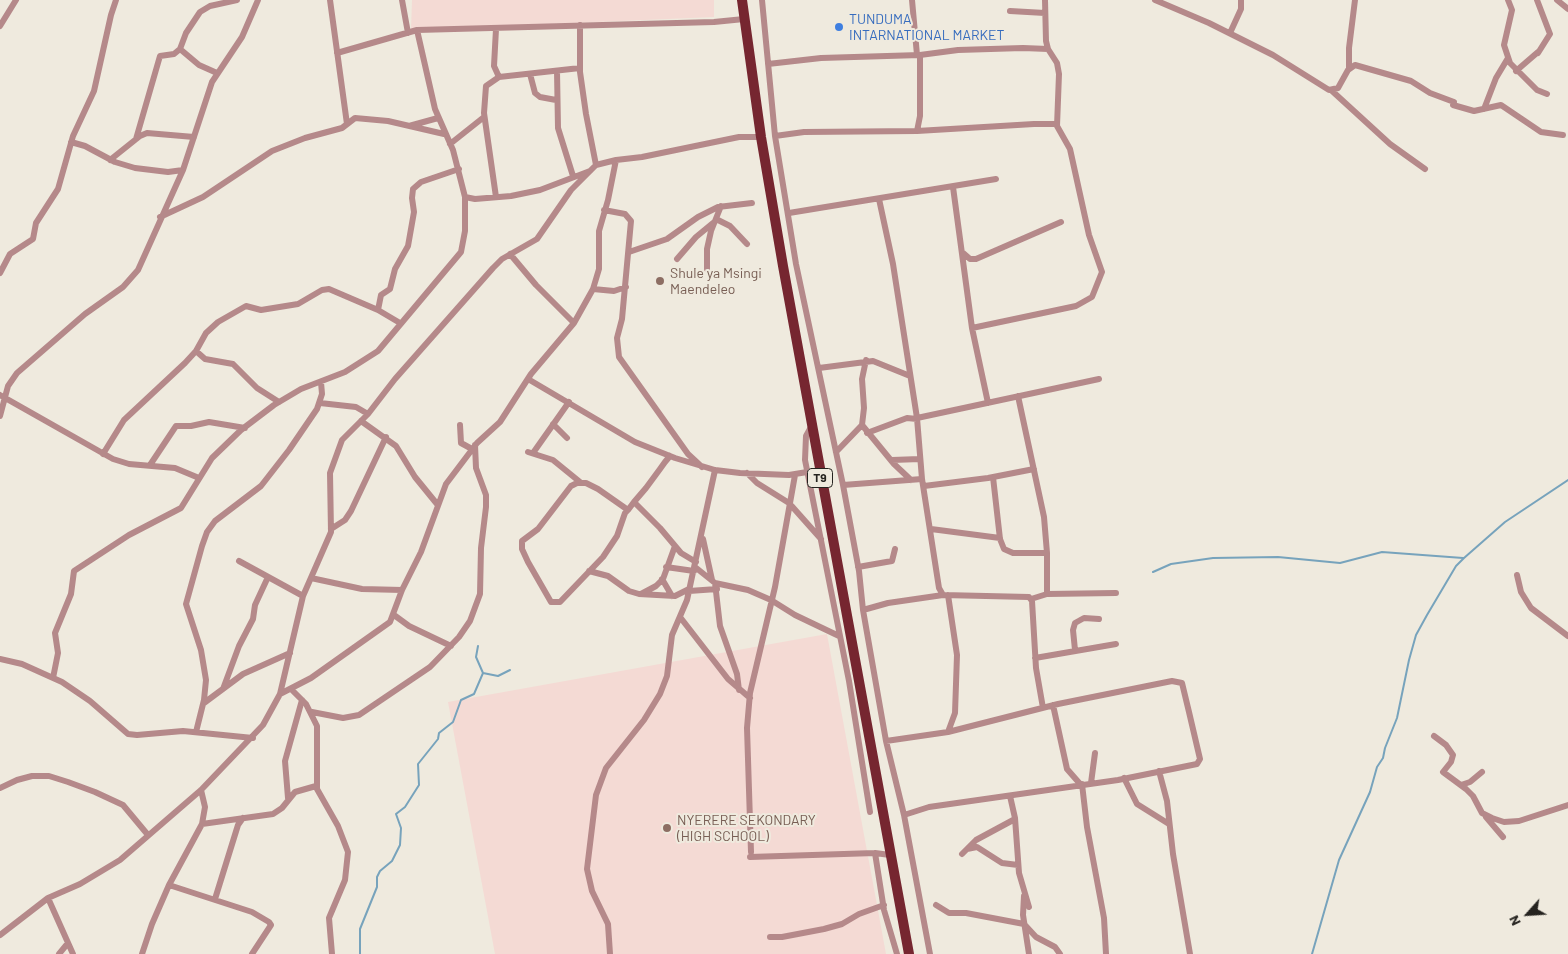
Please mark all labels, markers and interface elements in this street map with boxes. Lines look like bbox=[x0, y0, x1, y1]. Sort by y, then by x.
place label: TUNDUMA INTARNATIONAL MARKET bbox=[849, 11, 1004, 44]
marker: TUNDUMA INTARNATIONAL MARKET bbox=[833, 21, 845, 33]
place label: Shule ya Msingi Maendeleo bbox=[670, 265, 762, 298]
marker: Shule ya Msingi Maendeleo bbox=[654, 275, 666, 287]
road number: T9 bbox=[808, 468, 832, 488]
place label: NYERERE SEKONDARY (HIGH SCHOOL) bbox=[677, 812, 816, 844]
marker: NYERERE SEKONDARY (HIGH SCHOOL) bbox=[661, 822, 673, 834]
north arrow bbox=[1503, 889, 1553, 939]
text: N bbox=[1504, 913, 1524, 929]

